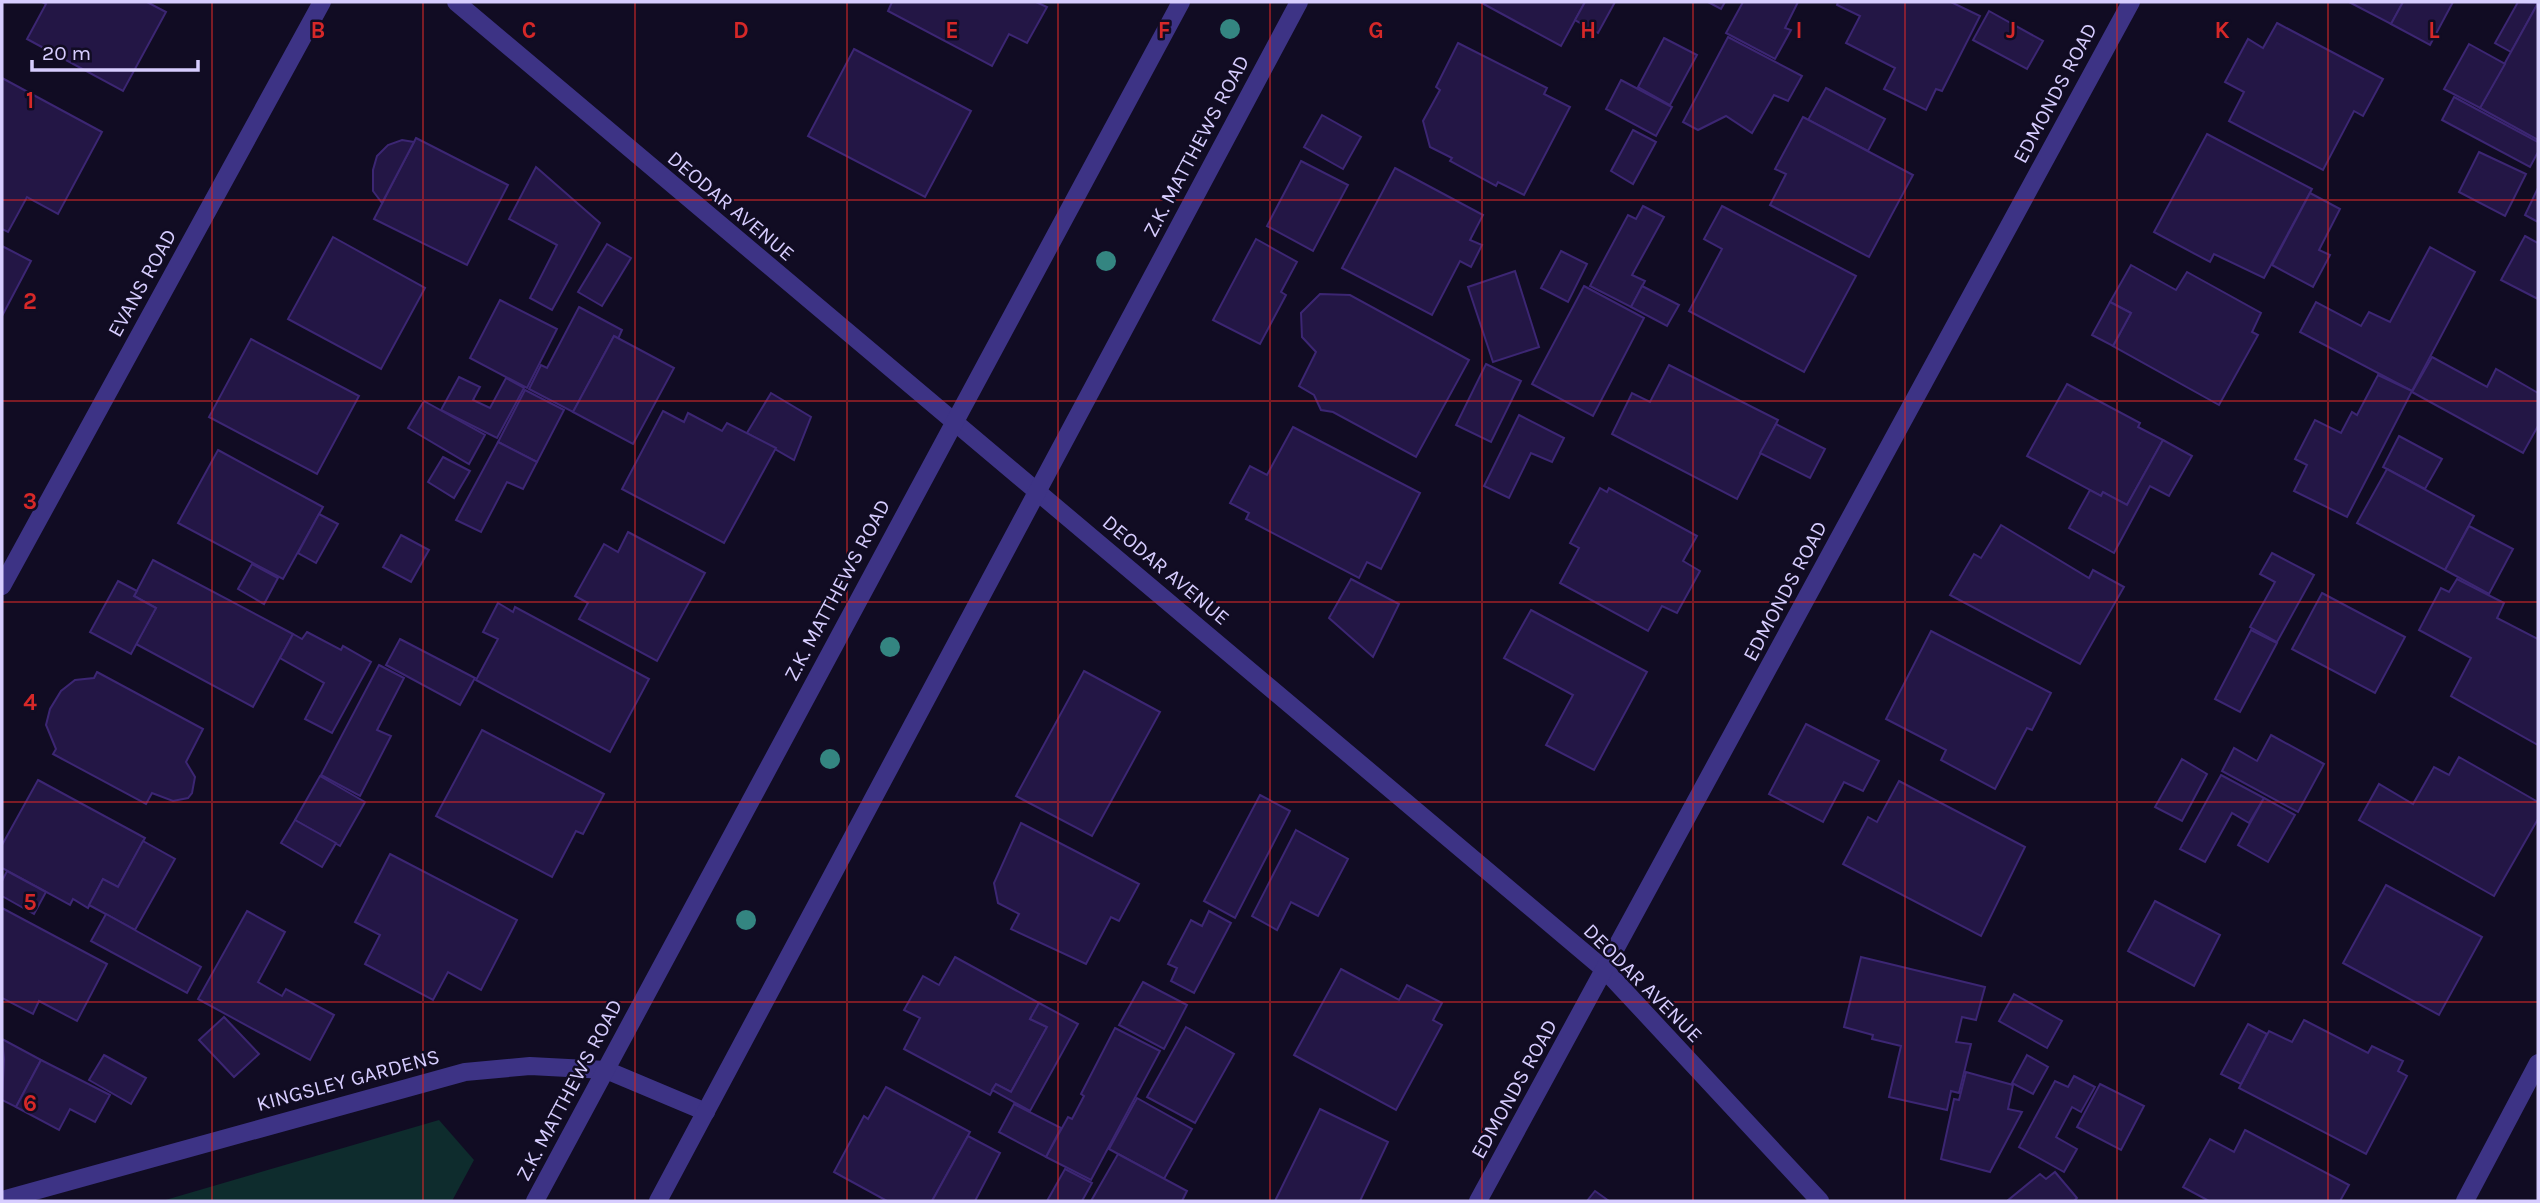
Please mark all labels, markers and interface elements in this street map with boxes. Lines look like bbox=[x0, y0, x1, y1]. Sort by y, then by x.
text: B bbox=[311, 17, 325, 44]
text: C bbox=[522, 17, 536, 44]
text: D bbox=[733, 17, 749, 44]
text: E bbox=[945, 17, 959, 44]
text: F bbox=[1158, 17, 1170, 44]
text: G bbox=[1368, 17, 1384, 44]
text: H bbox=[1580, 17, 1596, 44]
text: I bbox=[1795, 17, 1803, 44]
text: J bbox=[2006, 17, 2016, 44]
text: K bbox=[2214, 17, 2230, 44]
text: L bbox=[2428, 17, 2440, 44]
street label: EDMONDS ROAD bbox=[2008, 19, 2102, 167]
scale bar bbox=[32, 28, 198, 72]
text: 20 m bbox=[42, 41, 91, 65]
street label: Z.K. MATTHEWS ROAD bbox=[1138, 51, 1254, 241]
text: 1 bbox=[26, 87, 34, 114]
street label: DEODAR AVENUE bbox=[663, 146, 799, 266]
street label: EVANS ROAD bbox=[103, 225, 181, 341]
text: 2 bbox=[23, 288, 37, 315]
text: 3 bbox=[23, 488, 37, 515]
street label: Z.K. MATTHEWS ROAD bbox=[779, 495, 895, 685]
street label: DEODAR AVENUE bbox=[1098, 510, 1234, 630]
street label: EDMONDS ROAD bbox=[1738, 517, 1832, 665]
text: 4 bbox=[23, 689, 37, 716]
text: 5 bbox=[23, 889, 37, 916]
street label: DEODAR AVENUE bbox=[1579, 919, 1707, 1047]
street label: Z.K. MATTHEWS ROAD bbox=[511, 995, 627, 1185]
street label: EDMONDS ROAD bbox=[1466, 1015, 1562, 1163]
street label: KINGSLEY GARDENS bbox=[254, 1044, 442, 1116]
text: 6 bbox=[23, 1090, 37, 1117]

